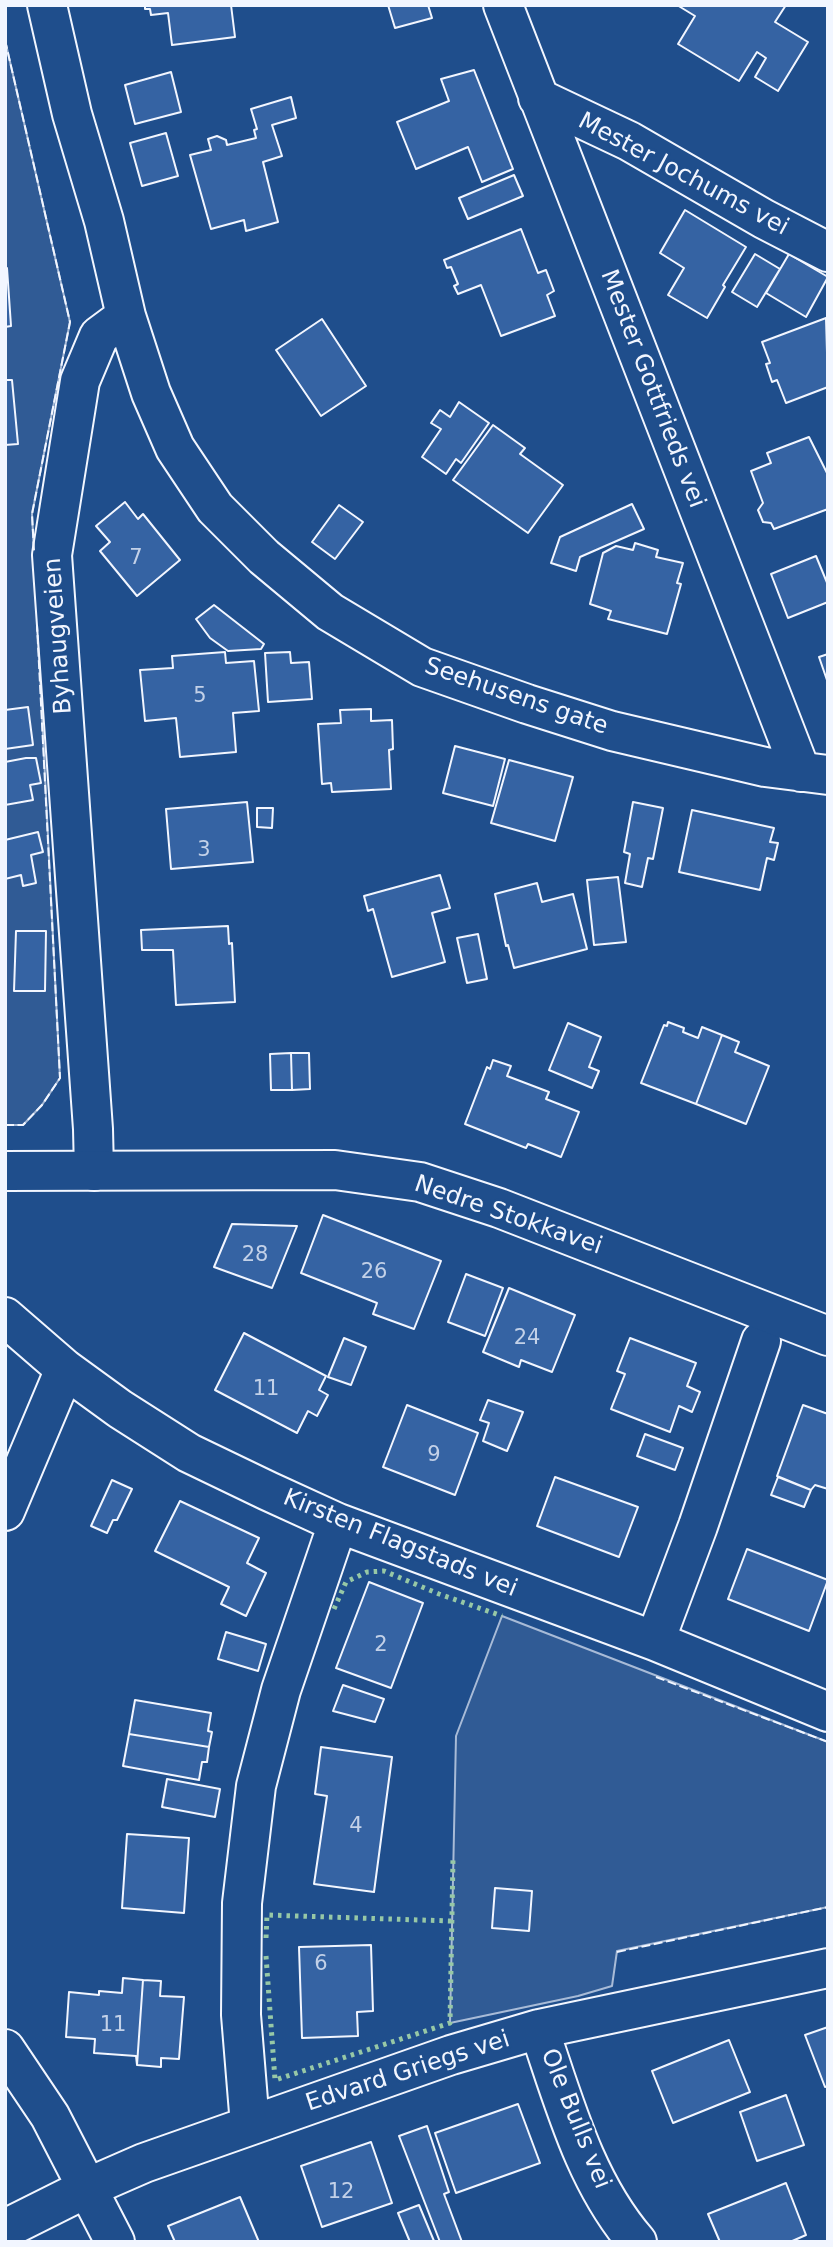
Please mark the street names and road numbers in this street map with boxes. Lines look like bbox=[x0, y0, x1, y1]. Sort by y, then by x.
street label: Mester Jochums vei bbox=[573, 107, 793, 243]
street label: Mester Gottfrieds vei bbox=[593, 266, 711, 512]
street label: Byhaugveien bbox=[39, 557, 79, 715]
street label: Seehusens gate bbox=[421, 652, 611, 742]
street label: Nedre Stokkavei bbox=[410, 1170, 606, 1262]
street label: Kirsten Flagstads vei bbox=[279, 1484, 521, 1604]
street label: Edvard Griegs vei bbox=[302, 2025, 514, 2119]
street label: Ole Bulls vei bbox=[534, 2045, 616, 2193]

